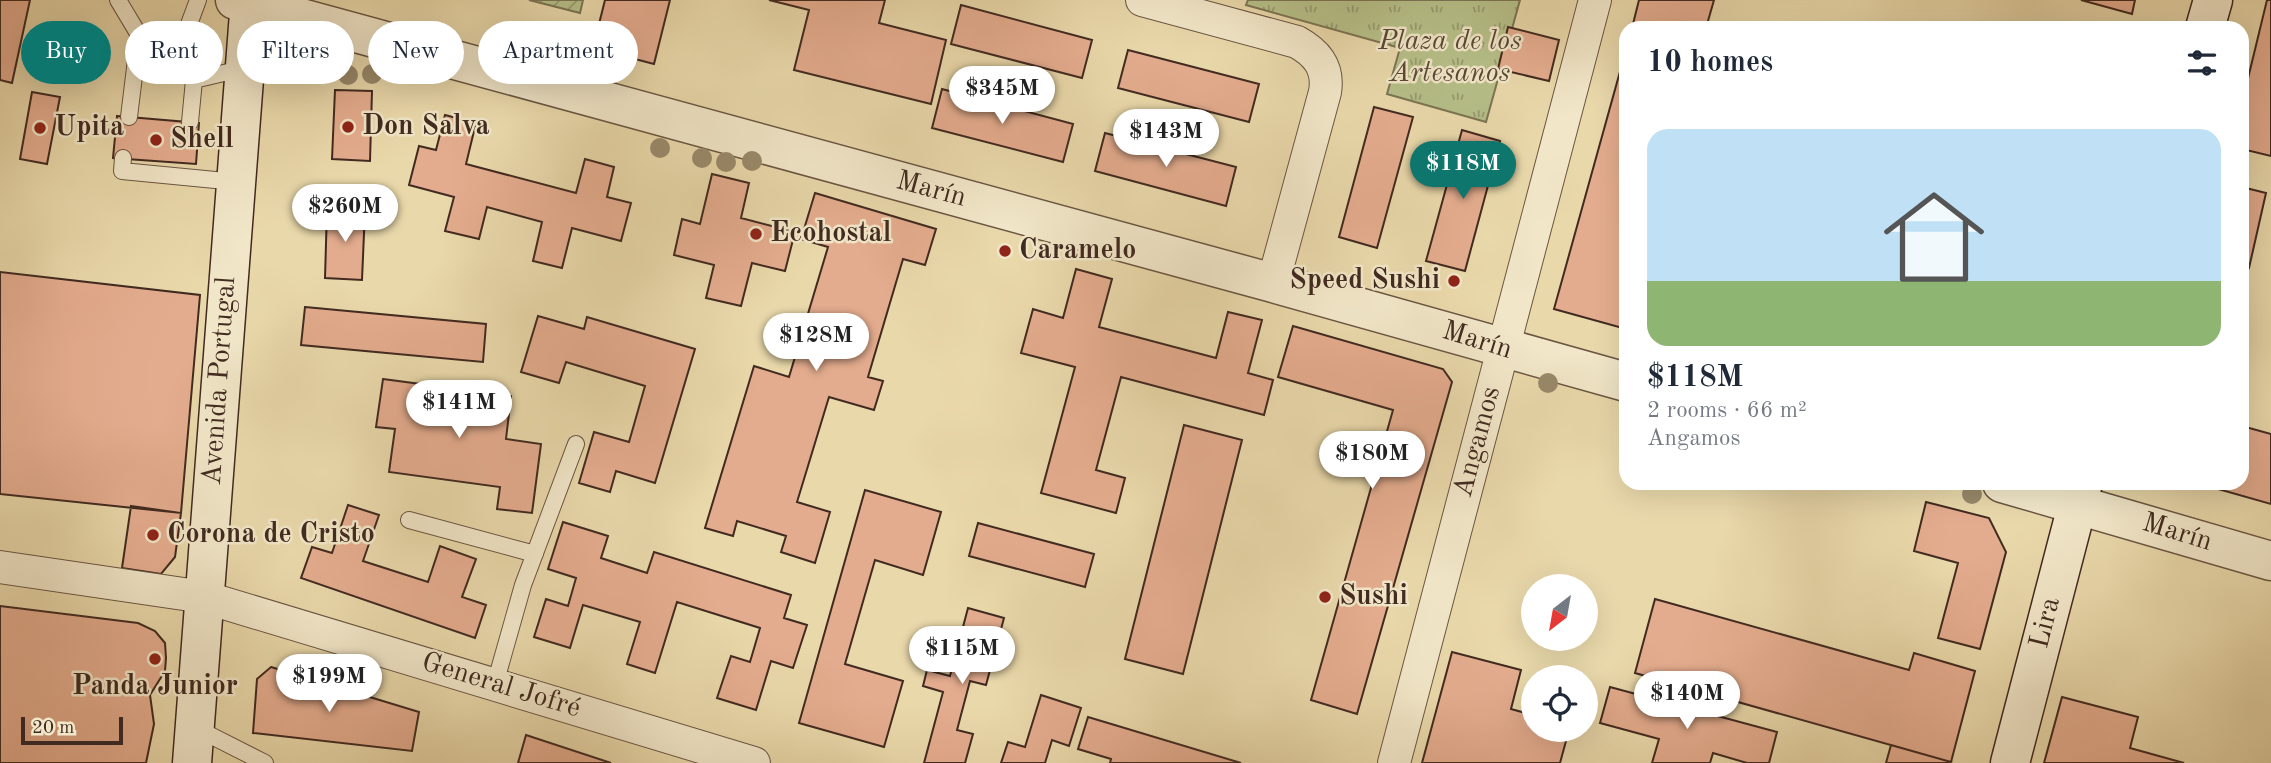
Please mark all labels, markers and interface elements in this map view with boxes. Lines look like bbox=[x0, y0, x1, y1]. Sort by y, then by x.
chip: Buy bbox=[21, 21, 111, 84]
chip: Rent bbox=[125, 21, 223, 84]
chip: Filters bbox=[237, 21, 354, 84]
chip: New bbox=[368, 21, 464, 84]
chip: Apartment bbox=[478, 21, 638, 84]
park label: Plaza de los Artesanos bbox=[1377, 28, 1522, 88]
icon: filters bbox=[2183, 44, 2221, 82]
text: 10 homes bbox=[1647, 48, 1773, 78]
pin: $345M bbox=[953, 66, 1051, 126]
text: $345M bbox=[965, 77, 1039, 100]
pin: $143M bbox=[1117, 110, 1215, 169]
place label: Don Salva bbox=[362, 113, 490, 141]
place label: Upita bbox=[54, 114, 124, 142]
marker: Don Salva bbox=[340, 119, 356, 135]
marker: Upita bbox=[32, 120, 48, 136]
text: $143M bbox=[1129, 120, 1203, 143]
place label: Shell bbox=[170, 126, 234, 154]
marker: Shell bbox=[148, 132, 164, 148]
pin: $118M bbox=[1414, 142, 1512, 201]
text: $118M bbox=[1426, 152, 1500, 175]
street label: Marín bbox=[893, 167, 969, 213]
icon: home bbox=[1871, 174, 1997, 300]
pin: $260M bbox=[296, 184, 394, 244]
text: $260M bbox=[308, 195, 382, 218]
place label: Ecohostal bbox=[770, 220, 892, 248]
marker: Ecohostal bbox=[748, 226, 764, 242]
place label: Caramelo bbox=[1019, 237, 1136, 265]
marker: Caramelo bbox=[997, 243, 1013, 259]
place label: Speed Sushi bbox=[1289, 267, 1440, 295]
marker: Speed Sushi bbox=[1446, 273, 1462, 289]
street label: Avenida Portugal bbox=[199, 276, 241, 486]
pin: $128M bbox=[767, 314, 865, 373]
street label: Marín bbox=[1439, 317, 1515, 365]
text: $128M bbox=[779, 324, 853, 347]
text: $118M bbox=[1647, 363, 1743, 393]
pin: $141M bbox=[410, 380, 508, 440]
street label: Angamos bbox=[1450, 383, 1506, 501]
text: $141M bbox=[422, 391, 496, 414]
text: 2 rooms · 66 m² bbox=[1647, 399, 1807, 422]
text: Angamos bbox=[1647, 427, 1740, 450]
pin: $180M bbox=[1323, 432, 1421, 491]
text: $180M bbox=[1335, 442, 1409, 465]
street label: Marín bbox=[2139, 509, 2215, 557]
place label: Corona de Cristo bbox=[167, 521, 375, 549]
marker: Corona de Cristo bbox=[145, 527, 161, 543]
north arrow bbox=[1521, 574, 1598, 651]
map controls bbox=[1521, 574, 1598, 742]
place label: Sushi bbox=[1339, 583, 1408, 611]
marker: Sushi bbox=[1317, 589, 1333, 605]
street label: Lira bbox=[2026, 594, 2066, 651]
pin: $115M bbox=[913, 626, 1011, 686]
text: $115M bbox=[925, 637, 999, 660]
street label: General Jofré bbox=[418, 649, 584, 723]
marker: Panda Junior bbox=[147, 651, 163, 667]
pin: $199M bbox=[280, 654, 378, 714]
text: $199M bbox=[292, 665, 366, 688]
button: locate bbox=[1521, 665, 1598, 742]
pin: $140M bbox=[1638, 672, 1736, 731]
place label: Panda Junior bbox=[72, 673, 238, 701]
text: $140M bbox=[1650, 682, 1724, 705]
scale bar bbox=[21, 714, 122, 746]
text: 20 m bbox=[32, 719, 74, 738]

